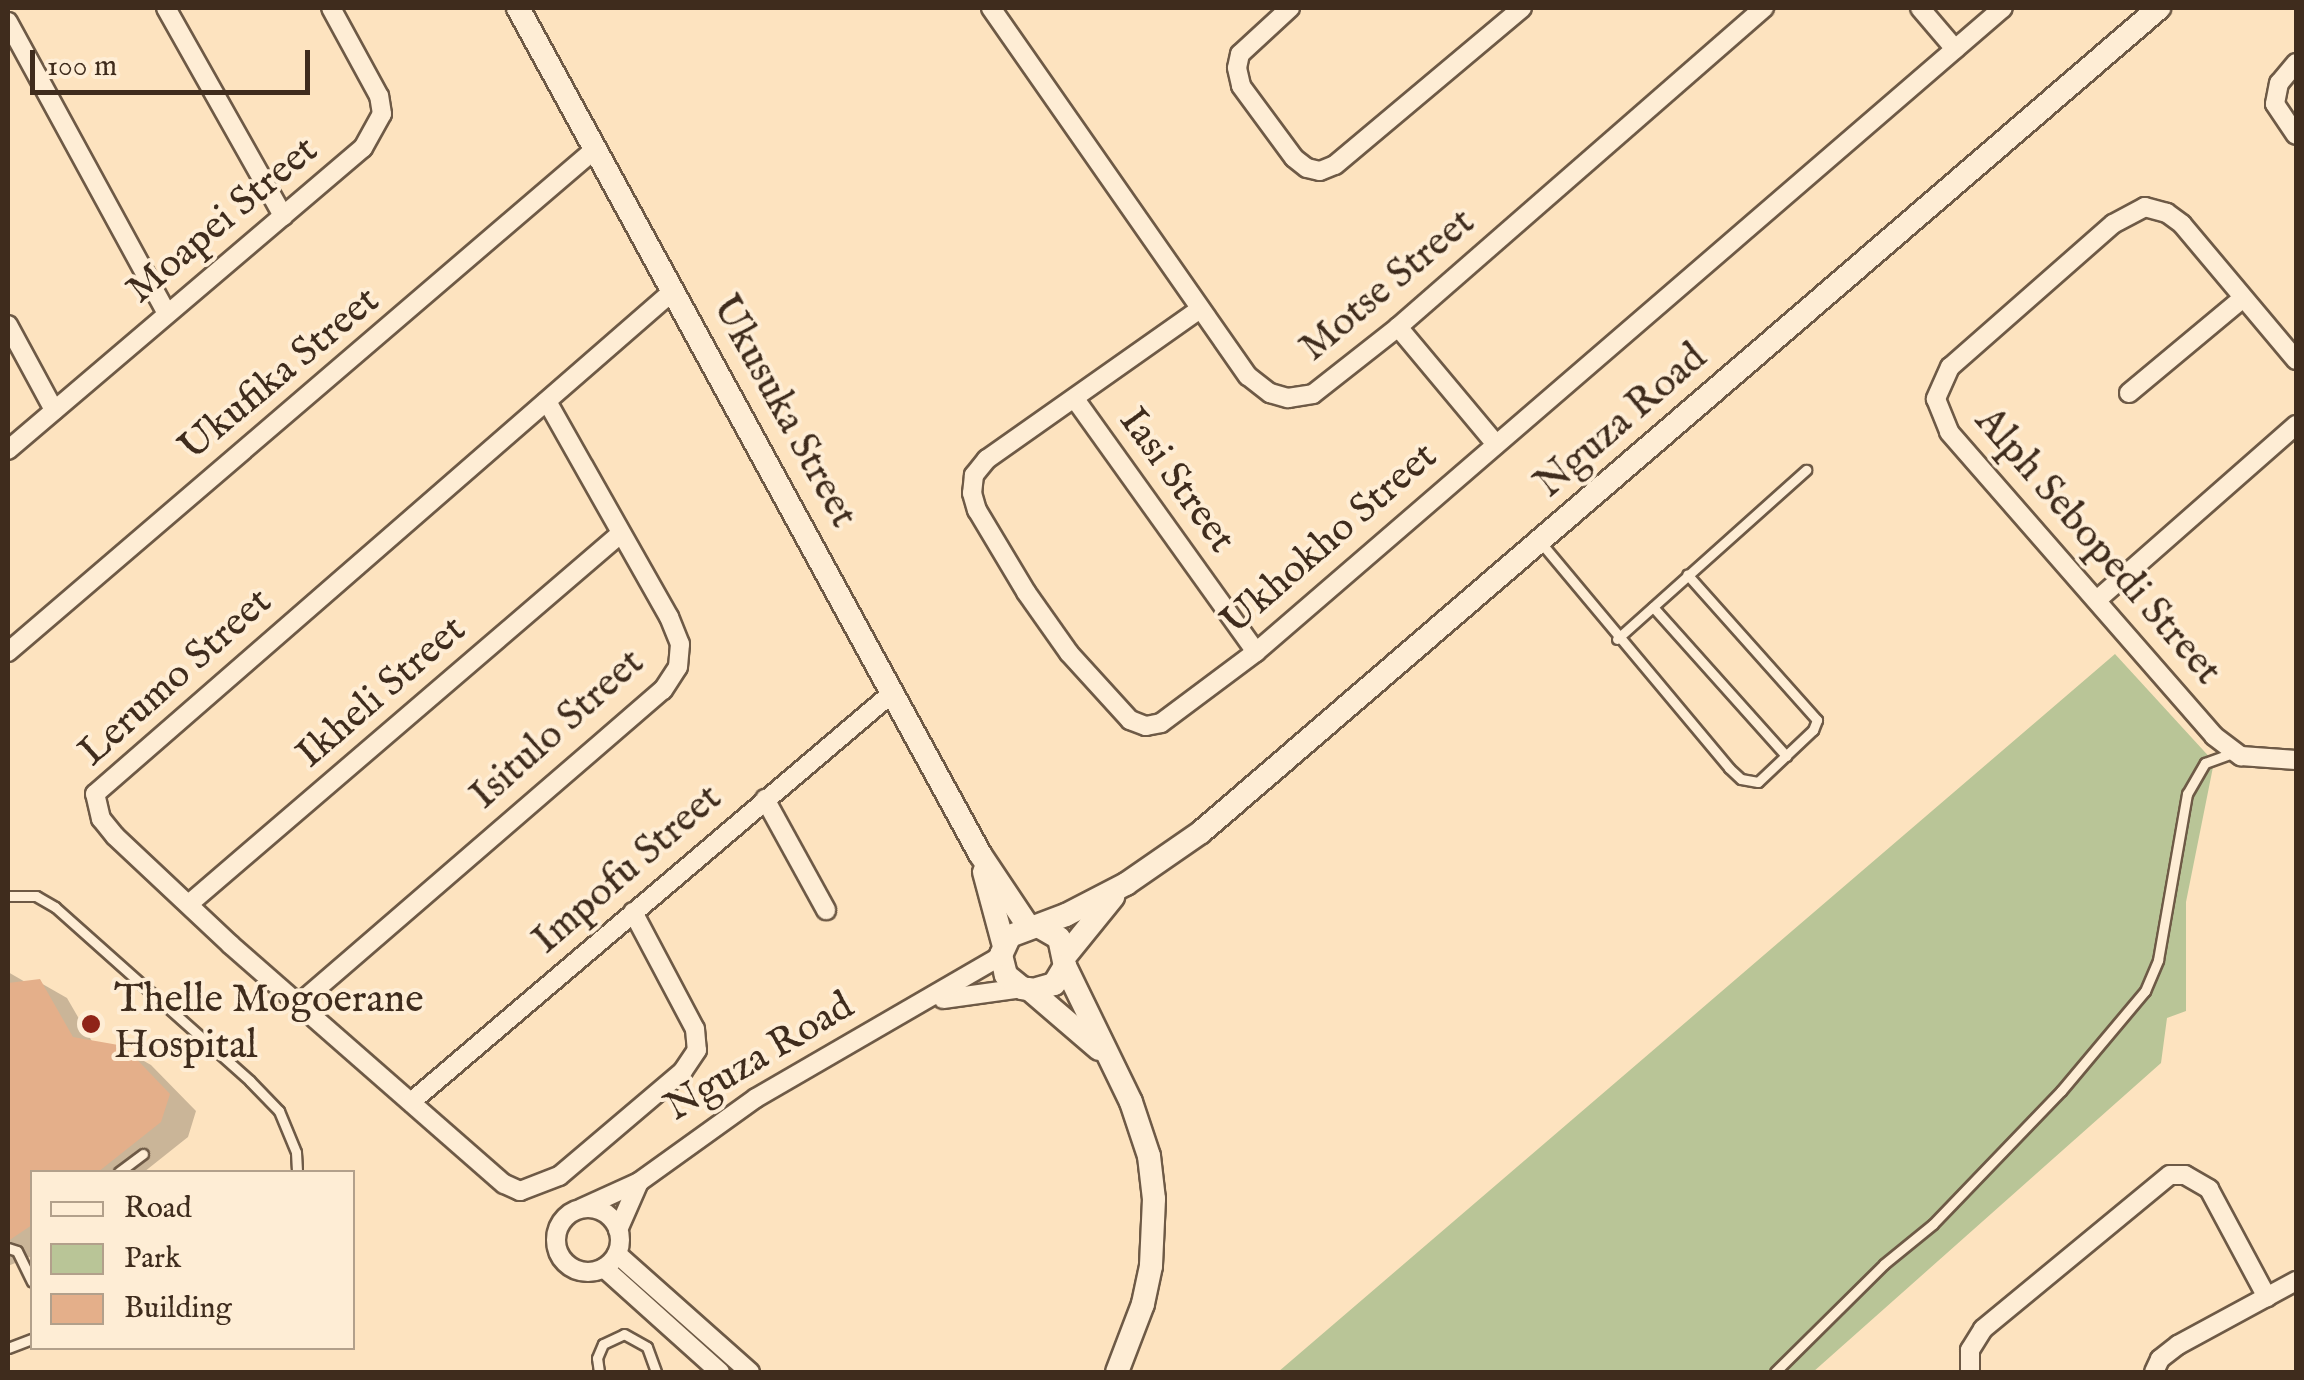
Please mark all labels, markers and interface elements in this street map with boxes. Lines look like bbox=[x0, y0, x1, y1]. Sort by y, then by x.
scale bar bbox=[35, 30, 315, 92]
text: 100 m bbox=[47, 48, 117, 86]
street label: Moapei Street bbox=[118, 127, 328, 315]
street label: Motse Street bbox=[1291, 199, 1485, 373]
street label: Ukufika Street bbox=[170, 278, 390, 472]
street label: Ukusuka Street bbox=[700, 288, 866, 536]
street label: Nguza Road bbox=[1527, 335, 1717, 509]
street label: Iasi Street bbox=[1107, 399, 1245, 563]
street label: Alph Sebopedi Street bbox=[1964, 399, 2230, 695]
street label: Ukhokho Street bbox=[1212, 433, 1448, 647]
street label: Lerumo Street bbox=[70, 579, 282, 777]
street label: Ikheli Street bbox=[288, 607, 476, 779]
street label: Isitulo Street bbox=[461, 640, 655, 820]
street label: Impofu Street bbox=[524, 775, 732, 965]
place label: Thelle Mogoerane Hospital bbox=[114, 977, 424, 1071]
street label: Nguza Road bbox=[657, 983, 863, 1133]
marker: Thelle Mogoerane Hospital bbox=[78, 1011, 104, 1037]
legend bbox=[30, 1170, 355, 1350]
text: Road bbox=[124, 1190, 192, 1228]
text: Park bbox=[124, 1240, 181, 1278]
text: Building bbox=[124, 1290, 232, 1328]

